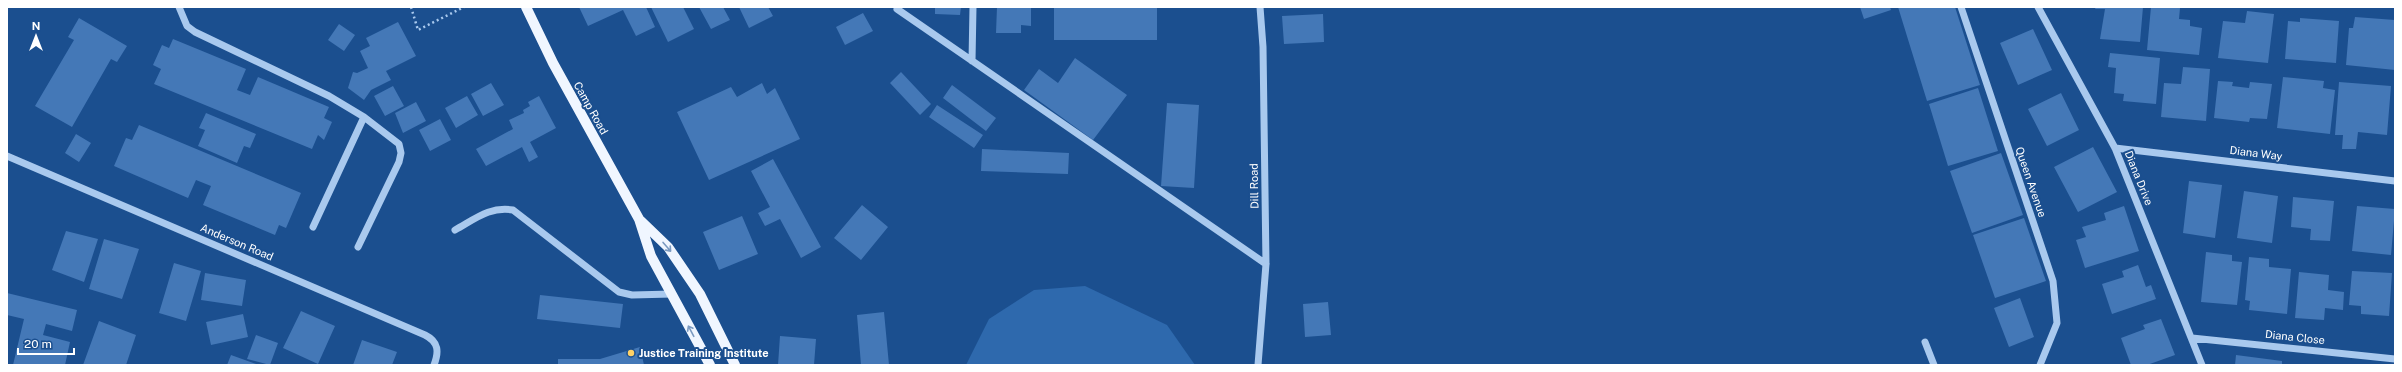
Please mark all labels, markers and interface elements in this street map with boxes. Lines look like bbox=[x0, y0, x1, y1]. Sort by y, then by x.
north arrow bbox=[16, 16, 56, 56]
text: N bbox=[32, 20, 40, 32]
street label: Camp Road bbox=[572, 80, 610, 136]
street label: Diana Way bbox=[2229, 144, 2283, 162]
street label: Queen Avenue bbox=[2013, 145, 2049, 219]
street label: Diana Drive bbox=[2123, 149, 2155, 207]
street label: Dill Road bbox=[1248, 163, 1260, 209]
street label: Anderson Road bbox=[199, 221, 275, 263]
one-way arrow bbox=[662, 241, 671, 251]
one-way arrow bbox=[687, 325, 695, 337]
street label: Diana Close bbox=[2264, 328, 2326, 346]
scale bar bbox=[18, 330, 74, 356]
text: 20 m bbox=[24, 337, 52, 351]
place label: Justice Training Institute bbox=[639, 347, 769, 359]
marker: Justice Training Institute bbox=[626, 348, 636, 358]

